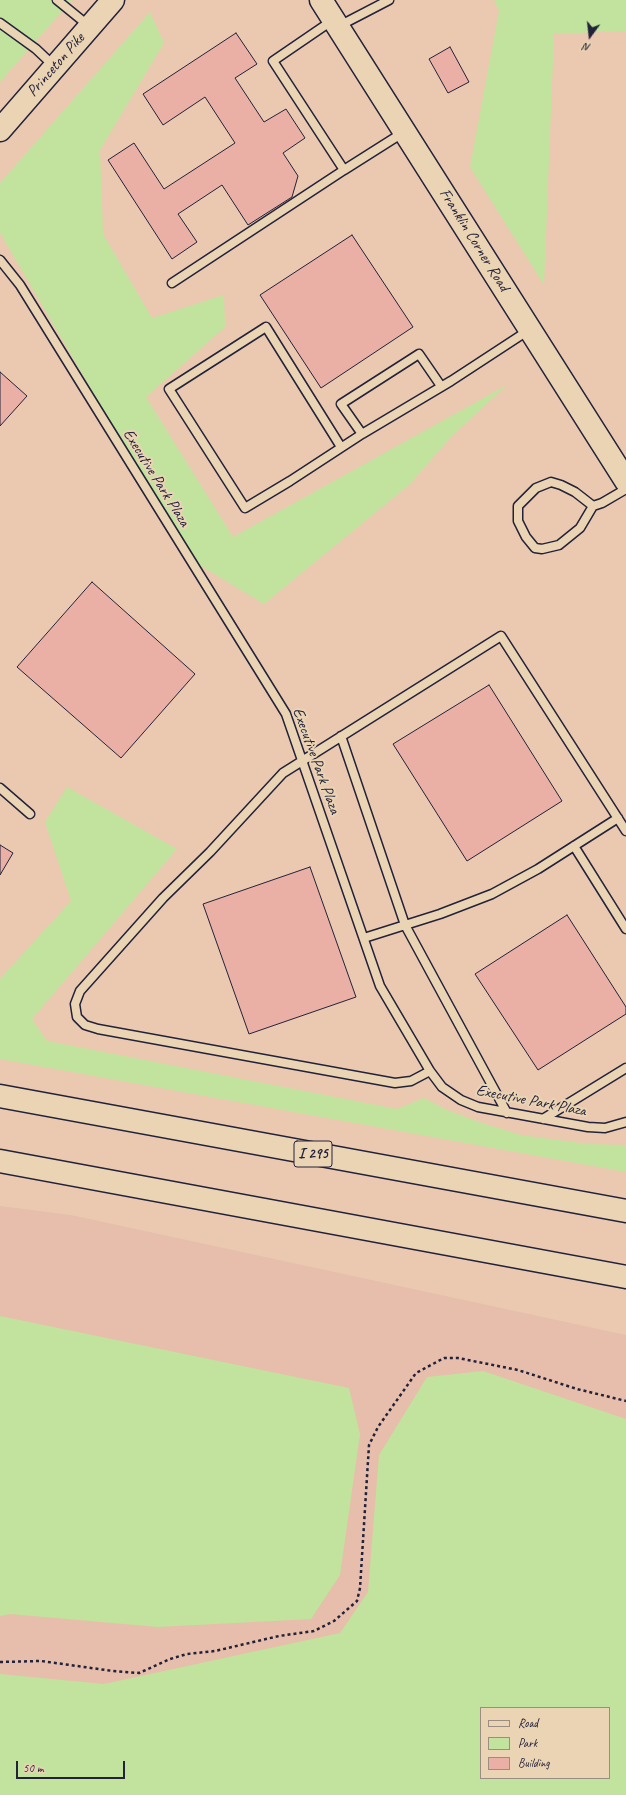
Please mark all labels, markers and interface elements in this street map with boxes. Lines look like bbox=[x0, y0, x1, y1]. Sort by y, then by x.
north arrow bbox=[570, 16, 610, 56]
street label: Princeton Pike bbox=[23, 29, 89, 101]
text: N bbox=[582, 40, 592, 55]
street label: Franklin Corner Road bbox=[435, 185, 513, 295]
street label: Executive Park Plaza bbox=[118, 426, 194, 530]
street label: Executive Park Plaza bbox=[288, 705, 344, 817]
street label: Executive Park Plaza bbox=[474, 1081, 588, 1121]
road number: I 295 bbox=[294, 1141, 332, 1167]
legend bbox=[480, 1707, 610, 1779]
text: Road bbox=[518, 1715, 538, 1731]
text: Park bbox=[518, 1735, 537, 1751]
scale bar bbox=[18, 1753, 127, 1779]
text: Building bbox=[518, 1755, 550, 1771]
text: 50 m bbox=[23, 1760, 43, 1776]

